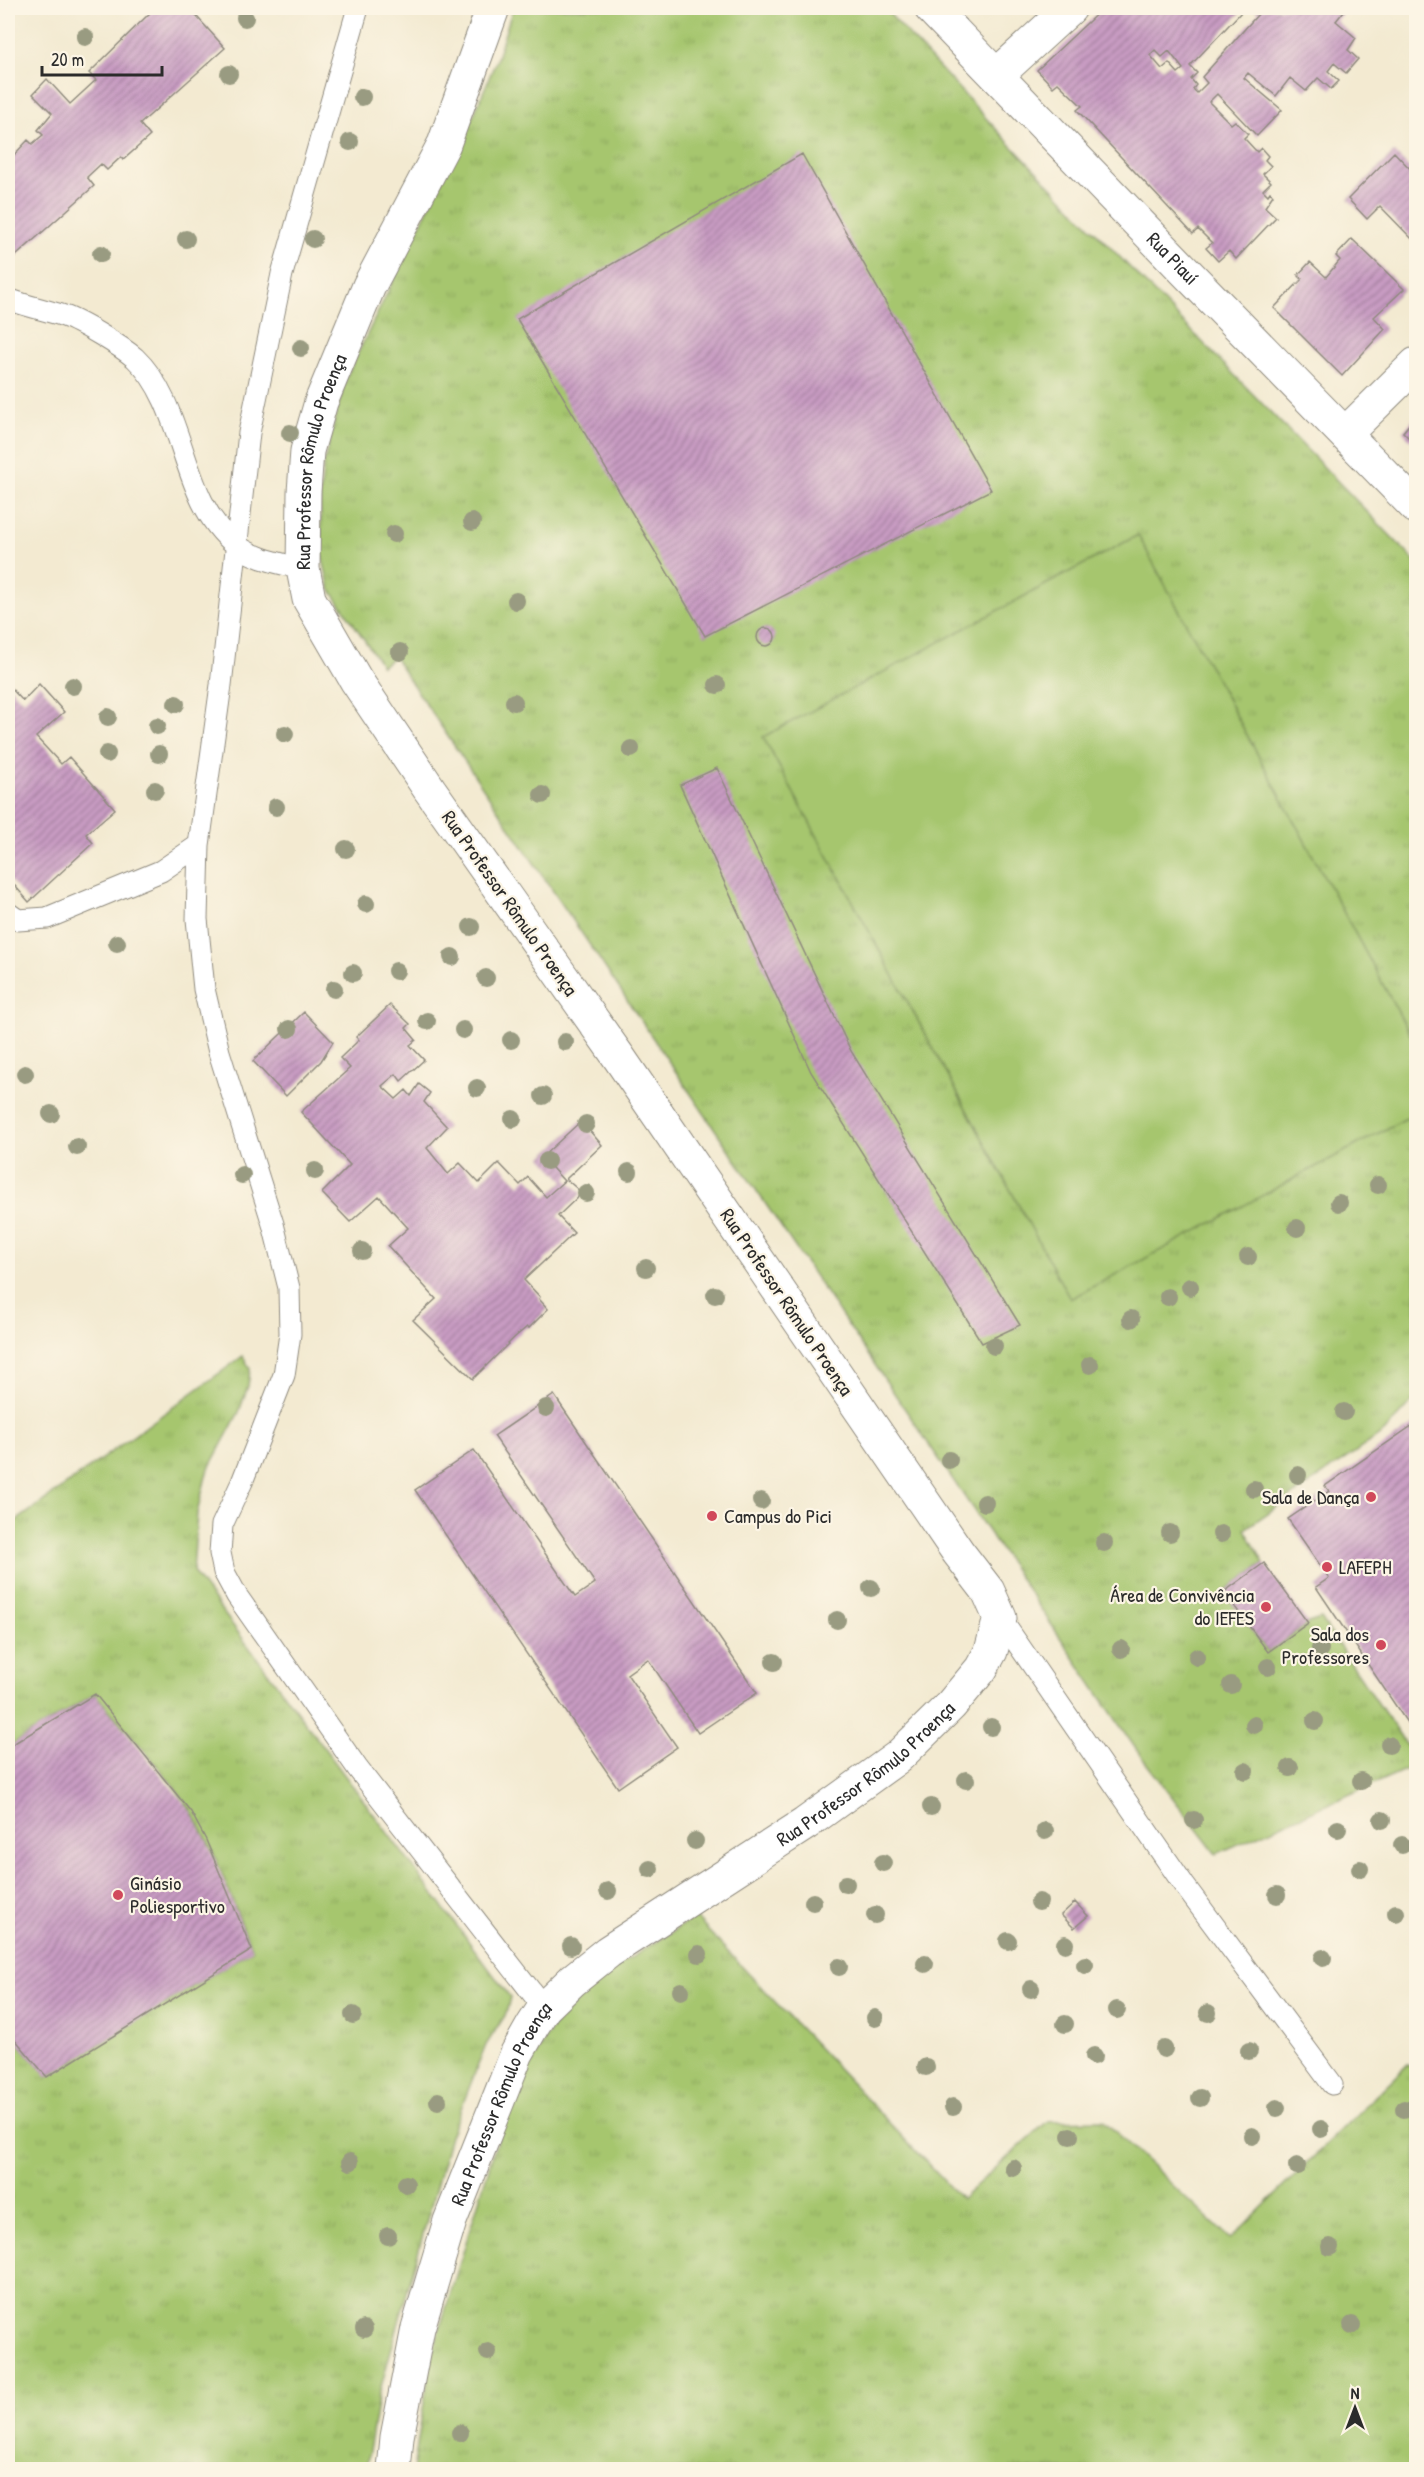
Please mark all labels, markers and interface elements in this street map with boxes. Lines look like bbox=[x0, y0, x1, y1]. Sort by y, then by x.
scale bar bbox=[42, 39, 162, 77]
text: 20 m bbox=[51, 47, 84, 72]
street label: Rua Piauí bbox=[1141, 226, 1205, 290]
street label: Rua Professor Rômulo Proença bbox=[289, 350, 353, 570]
street label: Rua Professor Rômulo Proença bbox=[436, 805, 585, 1001]
street label: Rua Professor Rômulo Proença bbox=[715, 1203, 860, 1401]
place label: Sala de Dança bbox=[1262, 1483, 1359, 1510]
marker: Sala de Dança bbox=[1364, 1490, 1378, 1504]
place label: Campus do Pici bbox=[724, 1502, 832, 1529]
marker: Campus do Pici bbox=[705, 1509, 719, 1523]
place label: LAFEPH bbox=[1339, 1553, 1392, 1580]
marker: LAFEPH bbox=[1320, 1560, 1334, 1574]
place label: Área de Convivência do IEFES bbox=[1110, 1581, 1254, 1631]
marker: Área de Convivência do IEFES bbox=[1259, 1600, 1273, 1614]
place label: Sala dos Professores bbox=[1282, 1620, 1369, 1670]
marker: Sala dos Professores bbox=[1374, 1638, 1388, 1652]
street label: Rua Professor Rômulo Proença bbox=[771, 1695, 960, 1852]
place label: Ginásio Poliesportivo bbox=[130, 1869, 225, 1919]
marker: Ginásio Poliesportivo bbox=[111, 1888, 125, 1902]
street label: Rua Professor Rômulo Proença bbox=[444, 1994, 557, 2209]
north arrow bbox=[1325, 2378, 1385, 2438]
text: N bbox=[1351, 2382, 1360, 2404]

